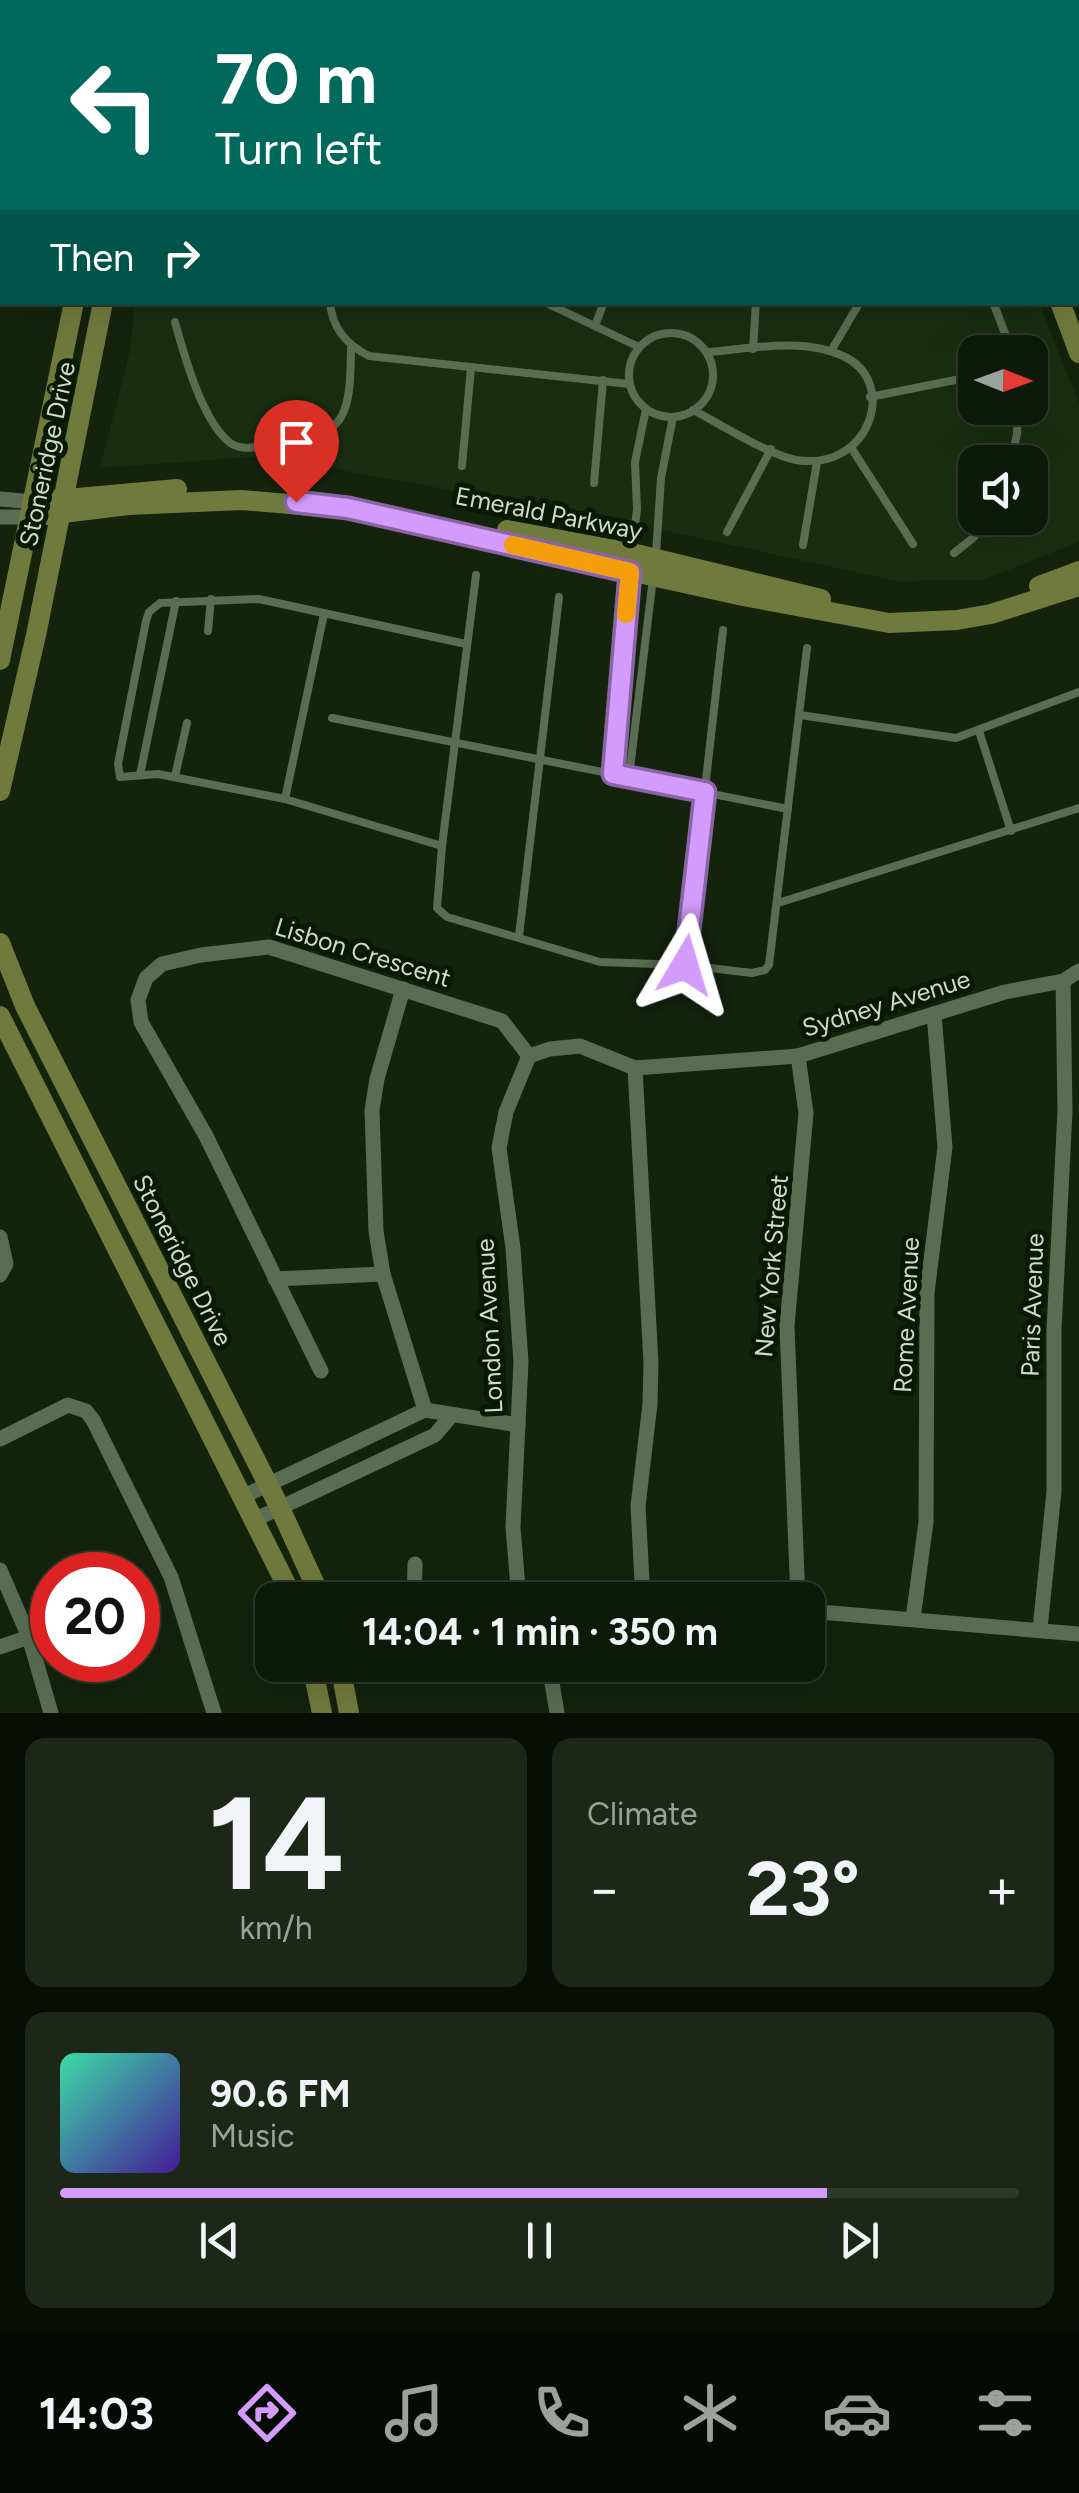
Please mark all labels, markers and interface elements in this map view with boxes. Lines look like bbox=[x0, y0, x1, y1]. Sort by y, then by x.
text: 70 m bbox=[215, 36, 377, 121]
icon: left bbox=[50, 40, 180, 170]
text: Turn left bbox=[215, 121, 382, 175]
icon: right bbox=[154, 230, 209, 285]
text: Then bbox=[50, 235, 134, 281]
north arrow bbox=[958, 335, 1048, 425]
map controls bbox=[958, 335, 1048, 535]
street label: Stoneridge Drive bbox=[13, 359, 81, 549]
pin bbox=[254, 400, 339, 503]
icon: arrive bbox=[269, 415, 324, 470]
button: sound bbox=[958, 445, 1048, 535]
street label: Emerald Parkway bbox=[453, 480, 645, 546]
street label: Lisbon Crescent bbox=[272, 911, 454, 993]
position arrow bbox=[633, 913, 737, 1017]
street label: Sydney Avenue bbox=[798, 963, 974, 1043]
street label: Stoneridge Drive bbox=[127, 1169, 239, 1351]
street label: New York Street bbox=[748, 1173, 794, 1359]
street label: Paris Avenue bbox=[1015, 1233, 1049, 1377]
street label: Rome Avenue bbox=[887, 1236, 925, 1394]
street label: London Avenue bbox=[469, 1238, 509, 1414]
speed limit sign: 20 bbox=[30, 1552, 160, 1682]
text: 14:04 · 1 min · 350 m bbox=[362, 1609, 718, 1655]
text: 14 bbox=[207, 1766, 345, 1922]
text: Climate bbox=[587, 1795, 698, 1833]
text: 23° bbox=[746, 1844, 860, 1934]
text: − bbox=[587, 1856, 621, 1922]
text: + bbox=[985, 1856, 1019, 1922]
text: km/h bbox=[239, 1909, 313, 1947]
text: 90.6 FM bbox=[210, 2071, 351, 2117]
text: Music bbox=[210, 2117, 295, 2155]
icon: previous bbox=[192, 2213, 247, 2268]
icon: pause bbox=[512, 2213, 567, 2268]
icon: next bbox=[832, 2213, 887, 2268]
icon: directions bbox=[232, 2378, 302, 2448]
icon: music bbox=[379, 2378, 449, 2448]
icon: phone bbox=[527, 2378, 597, 2448]
icon: climate bbox=[675, 2378, 745, 2448]
icon: car bbox=[822, 2378, 892, 2448]
icon: filters bbox=[970, 2378, 1040, 2448]
text: 14:03 bbox=[39, 2386, 154, 2440]

